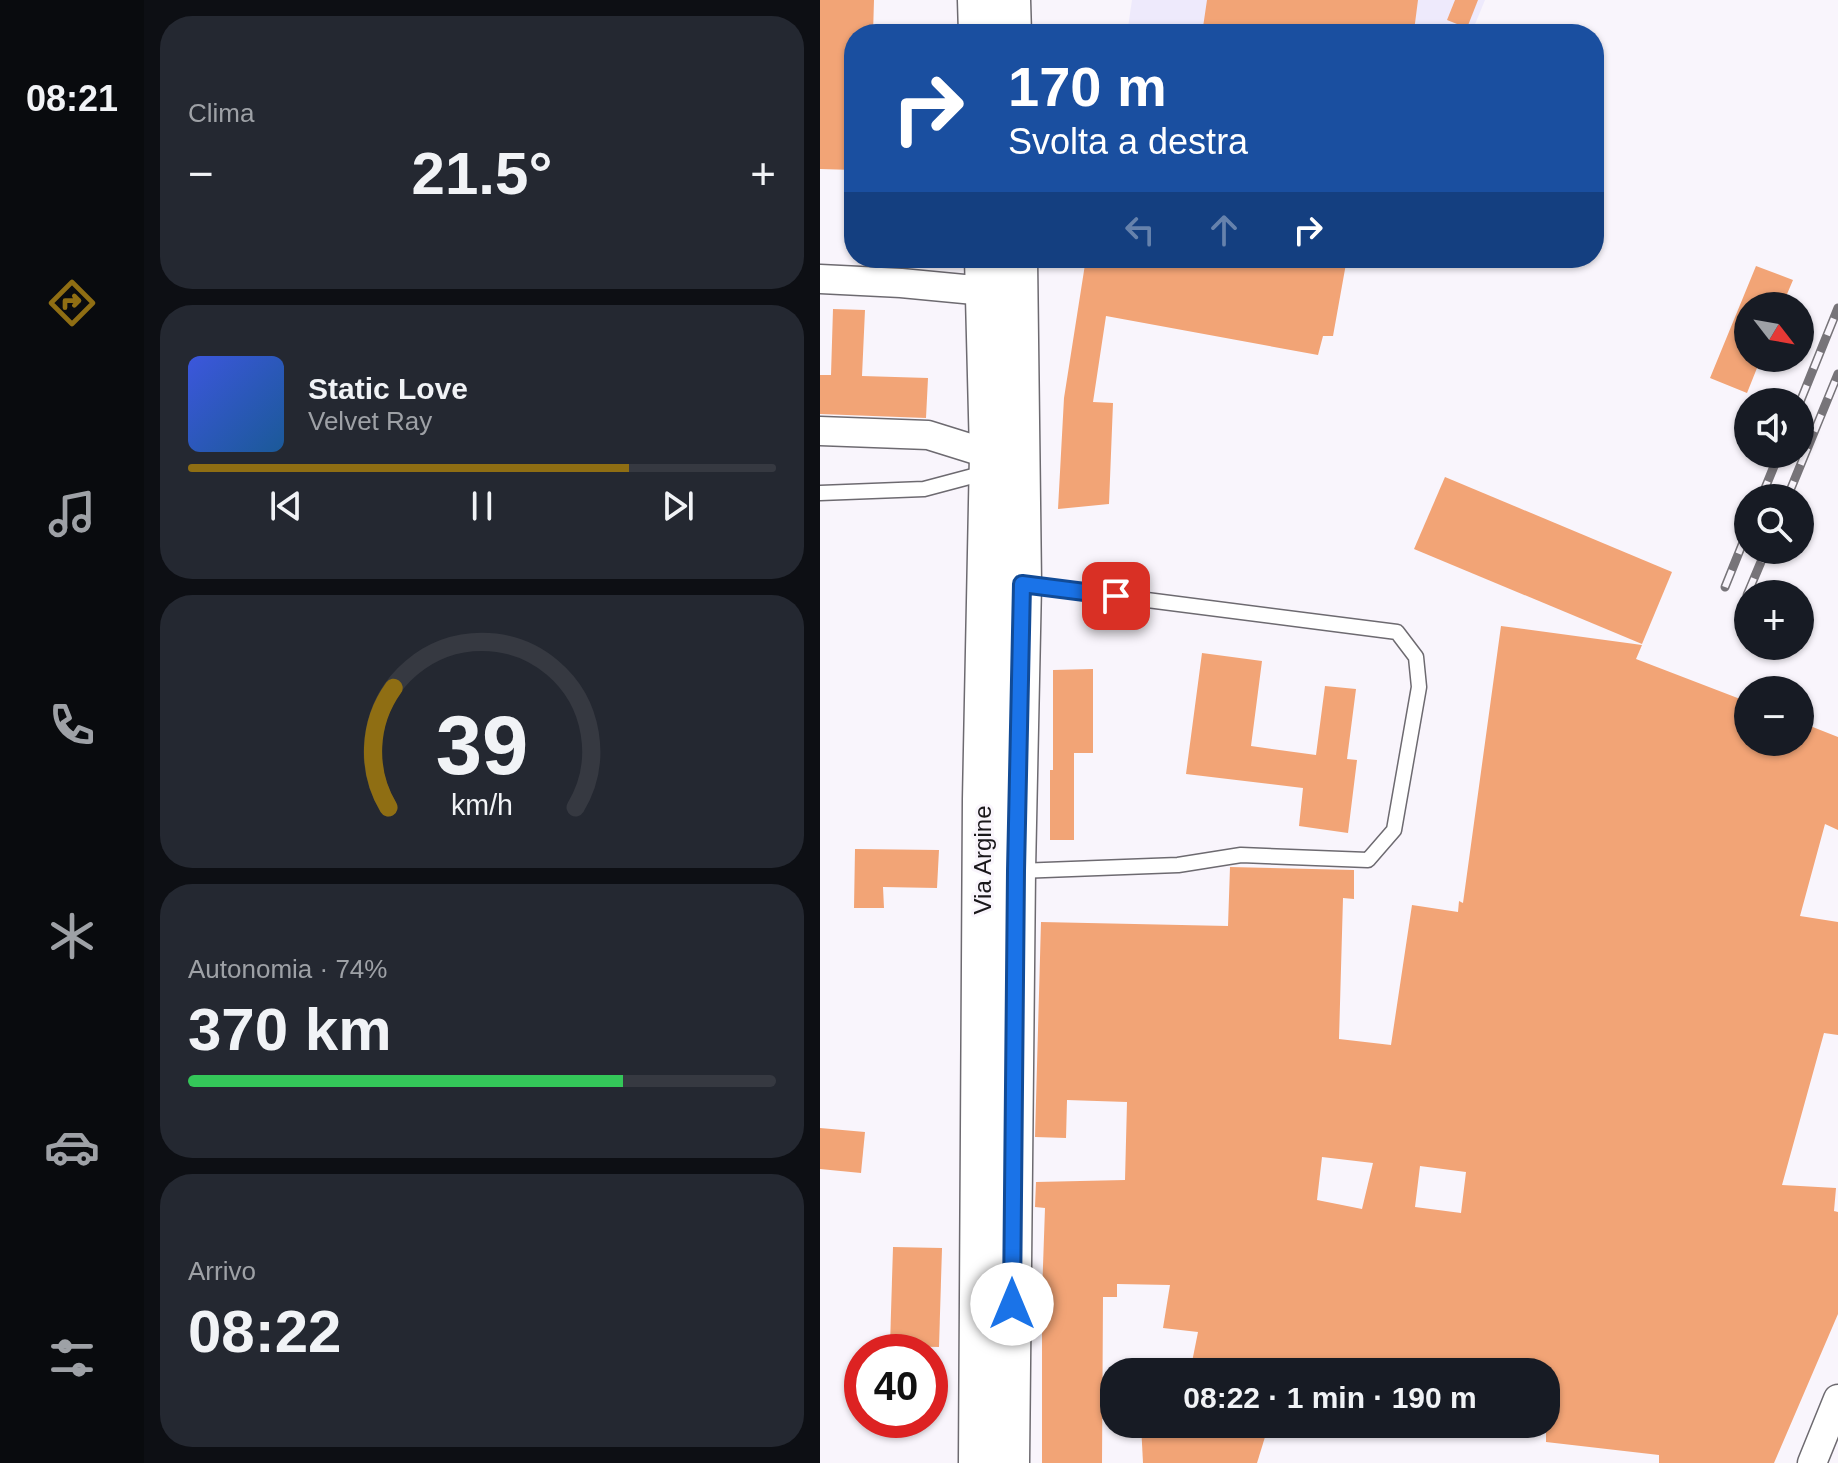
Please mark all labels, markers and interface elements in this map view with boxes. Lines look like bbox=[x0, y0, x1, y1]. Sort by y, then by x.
text: 170 m bbox=[1008, 55, 1167, 118]
icon: right bbox=[876, 56, 980, 160]
text: 08:21 bbox=[26, 78, 118, 119]
text: Clima bbox=[188, 98, 254, 128]
text: Svolta a destra bbox=[1008, 121, 1248, 162]
text: 21.5° bbox=[412, 140, 552, 207]
text: − bbox=[188, 149, 214, 198]
text: + bbox=[750, 149, 776, 198]
icon: left bbox=[1118, 208, 1162, 252]
icon: ahead bbox=[1202, 208, 1246, 252]
icon: right bbox=[1286, 208, 1330, 252]
icon: directions bbox=[44, 275, 100, 331]
north arrow bbox=[1734, 292, 1814, 372]
map controls bbox=[1734, 292, 1814, 756]
text: Static Love bbox=[308, 372, 468, 405]
button: sound bbox=[1734, 388, 1814, 468]
text: Velvet Ray bbox=[308, 406, 432, 436]
icon: previous bbox=[264, 484, 308, 528]
icon: pause bbox=[460, 484, 504, 528]
icon: next bbox=[656, 484, 700, 528]
button: search bbox=[1734, 484, 1814, 564]
icon: music bbox=[44, 486, 100, 542]
pin bbox=[1082, 562, 1150, 630]
icon: arrive bbox=[1094, 574, 1138, 618]
button: + bbox=[1734, 580, 1814, 660]
button: − bbox=[1734, 676, 1814, 756]
icon: phone bbox=[44, 697, 100, 753]
text: 39 bbox=[436, 698, 528, 791]
text: km/h bbox=[451, 789, 513, 821]
street label: Via Argine bbox=[969, 806, 996, 914]
icon: climate bbox=[44, 908, 100, 964]
text: Autonomia · 74% bbox=[188, 954, 387, 984]
text: 370 km bbox=[188, 996, 392, 1063]
icon: car bbox=[44, 1119, 100, 1175]
text: Arrivo bbox=[188, 1256, 256, 1286]
position arrow bbox=[970, 1262, 1054, 1346]
text: 08:22 bbox=[188, 1298, 341, 1365]
icon: filters bbox=[44, 1330, 100, 1386]
speed limit sign: 40 bbox=[844, 1334, 948, 1438]
text: 08:22 · 1 min · 190 m bbox=[1183, 1381, 1477, 1414]

